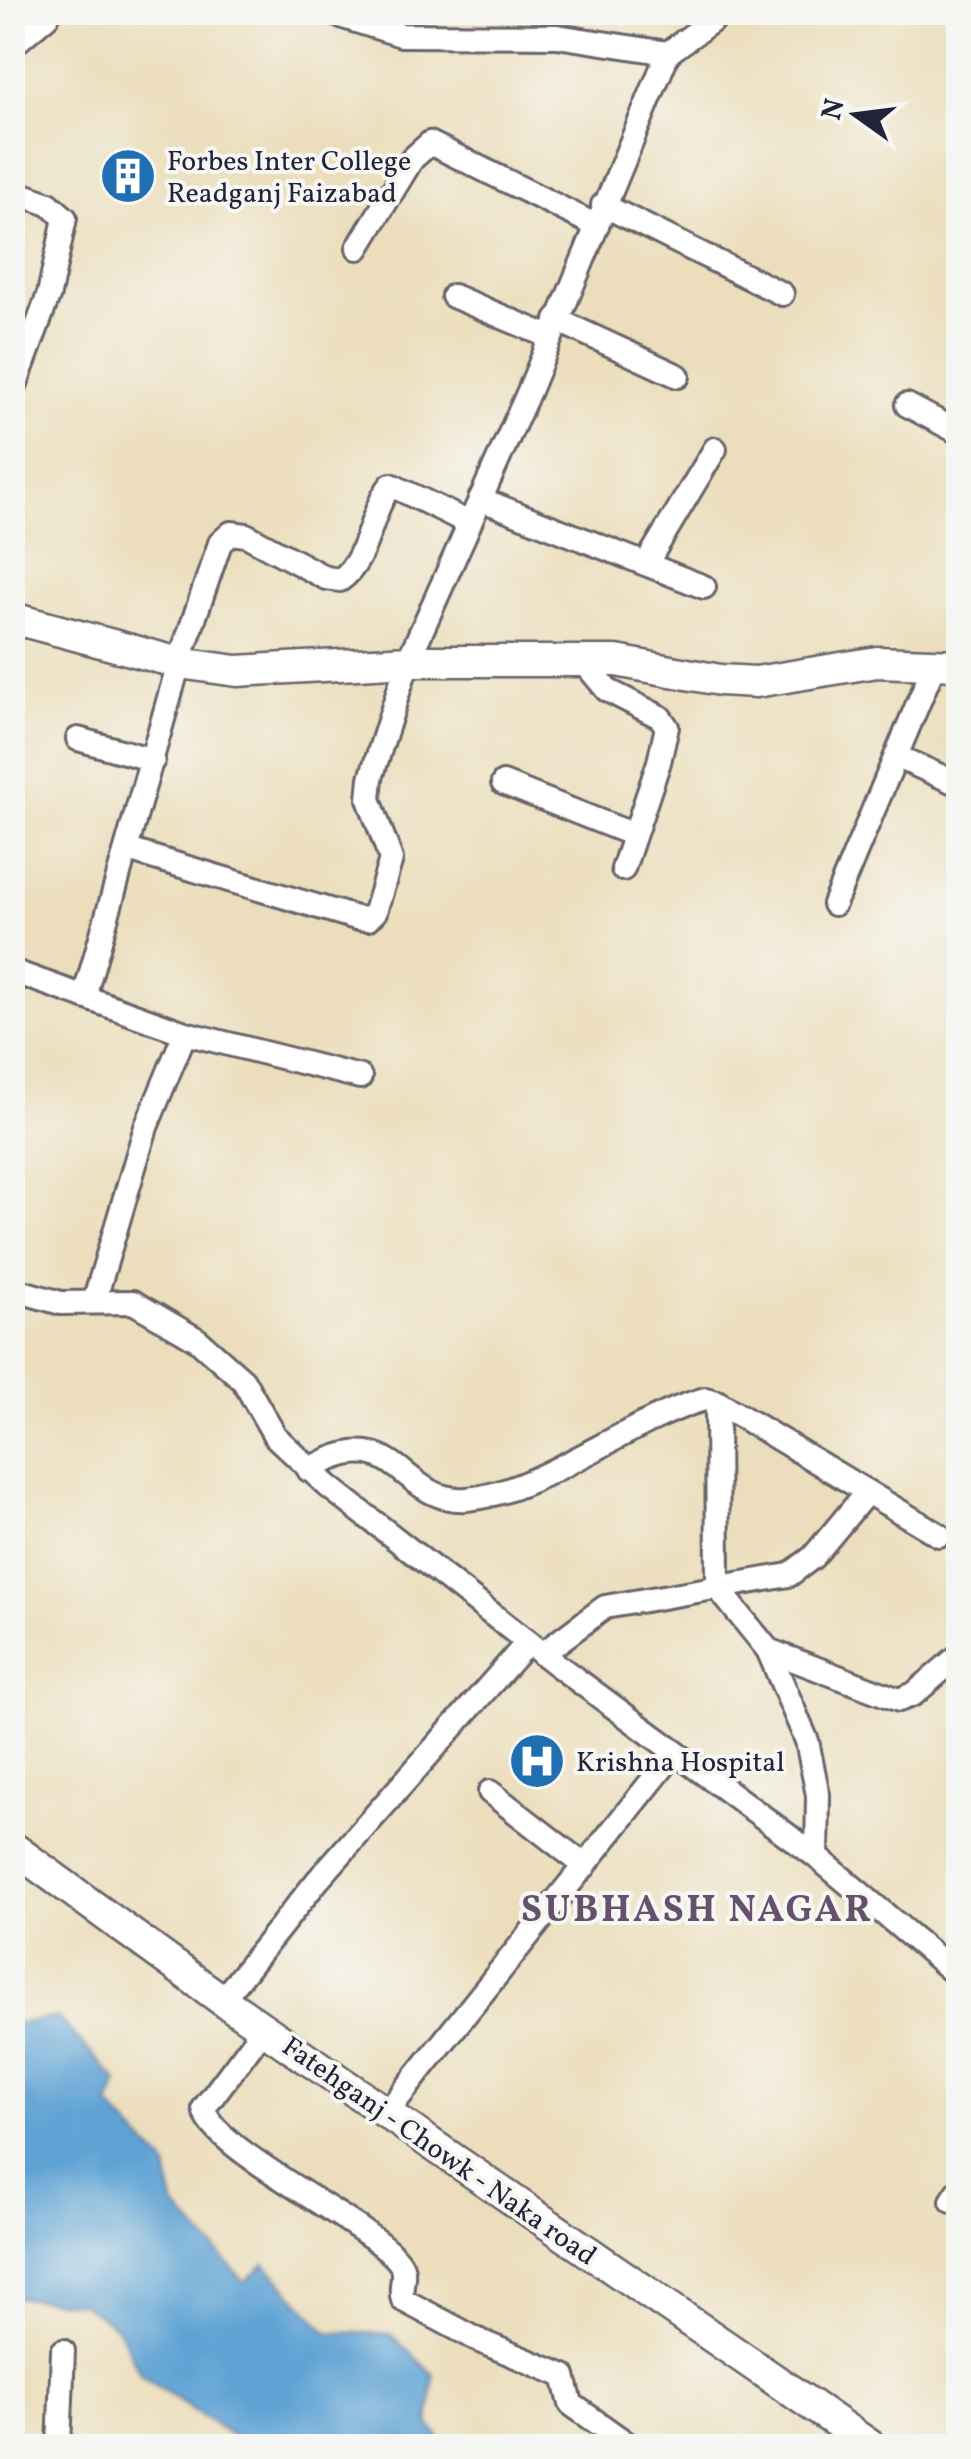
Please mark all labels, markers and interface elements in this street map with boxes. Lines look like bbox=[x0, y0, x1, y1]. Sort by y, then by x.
north arrow bbox=[806, 65, 906, 165]
text: N bbox=[813, 95, 856, 124]
place label: Forbes Inter College Readganj Faizabad bbox=[167, 143, 411, 214]
building icon: Forbes Inter College Readganj Faizabad bbox=[98, 146, 158, 206]
hospital icon: Krishna Hospital bbox=[507, 1731, 567, 1791]
place label: Krishna Hospital bbox=[576, 1744, 785, 1783]
district label: SUBHASH NAGAR bbox=[521, 1885, 873, 1938]
street label: Fatehganj - Chowk - Naka road bbox=[273, 2028, 604, 2276]

